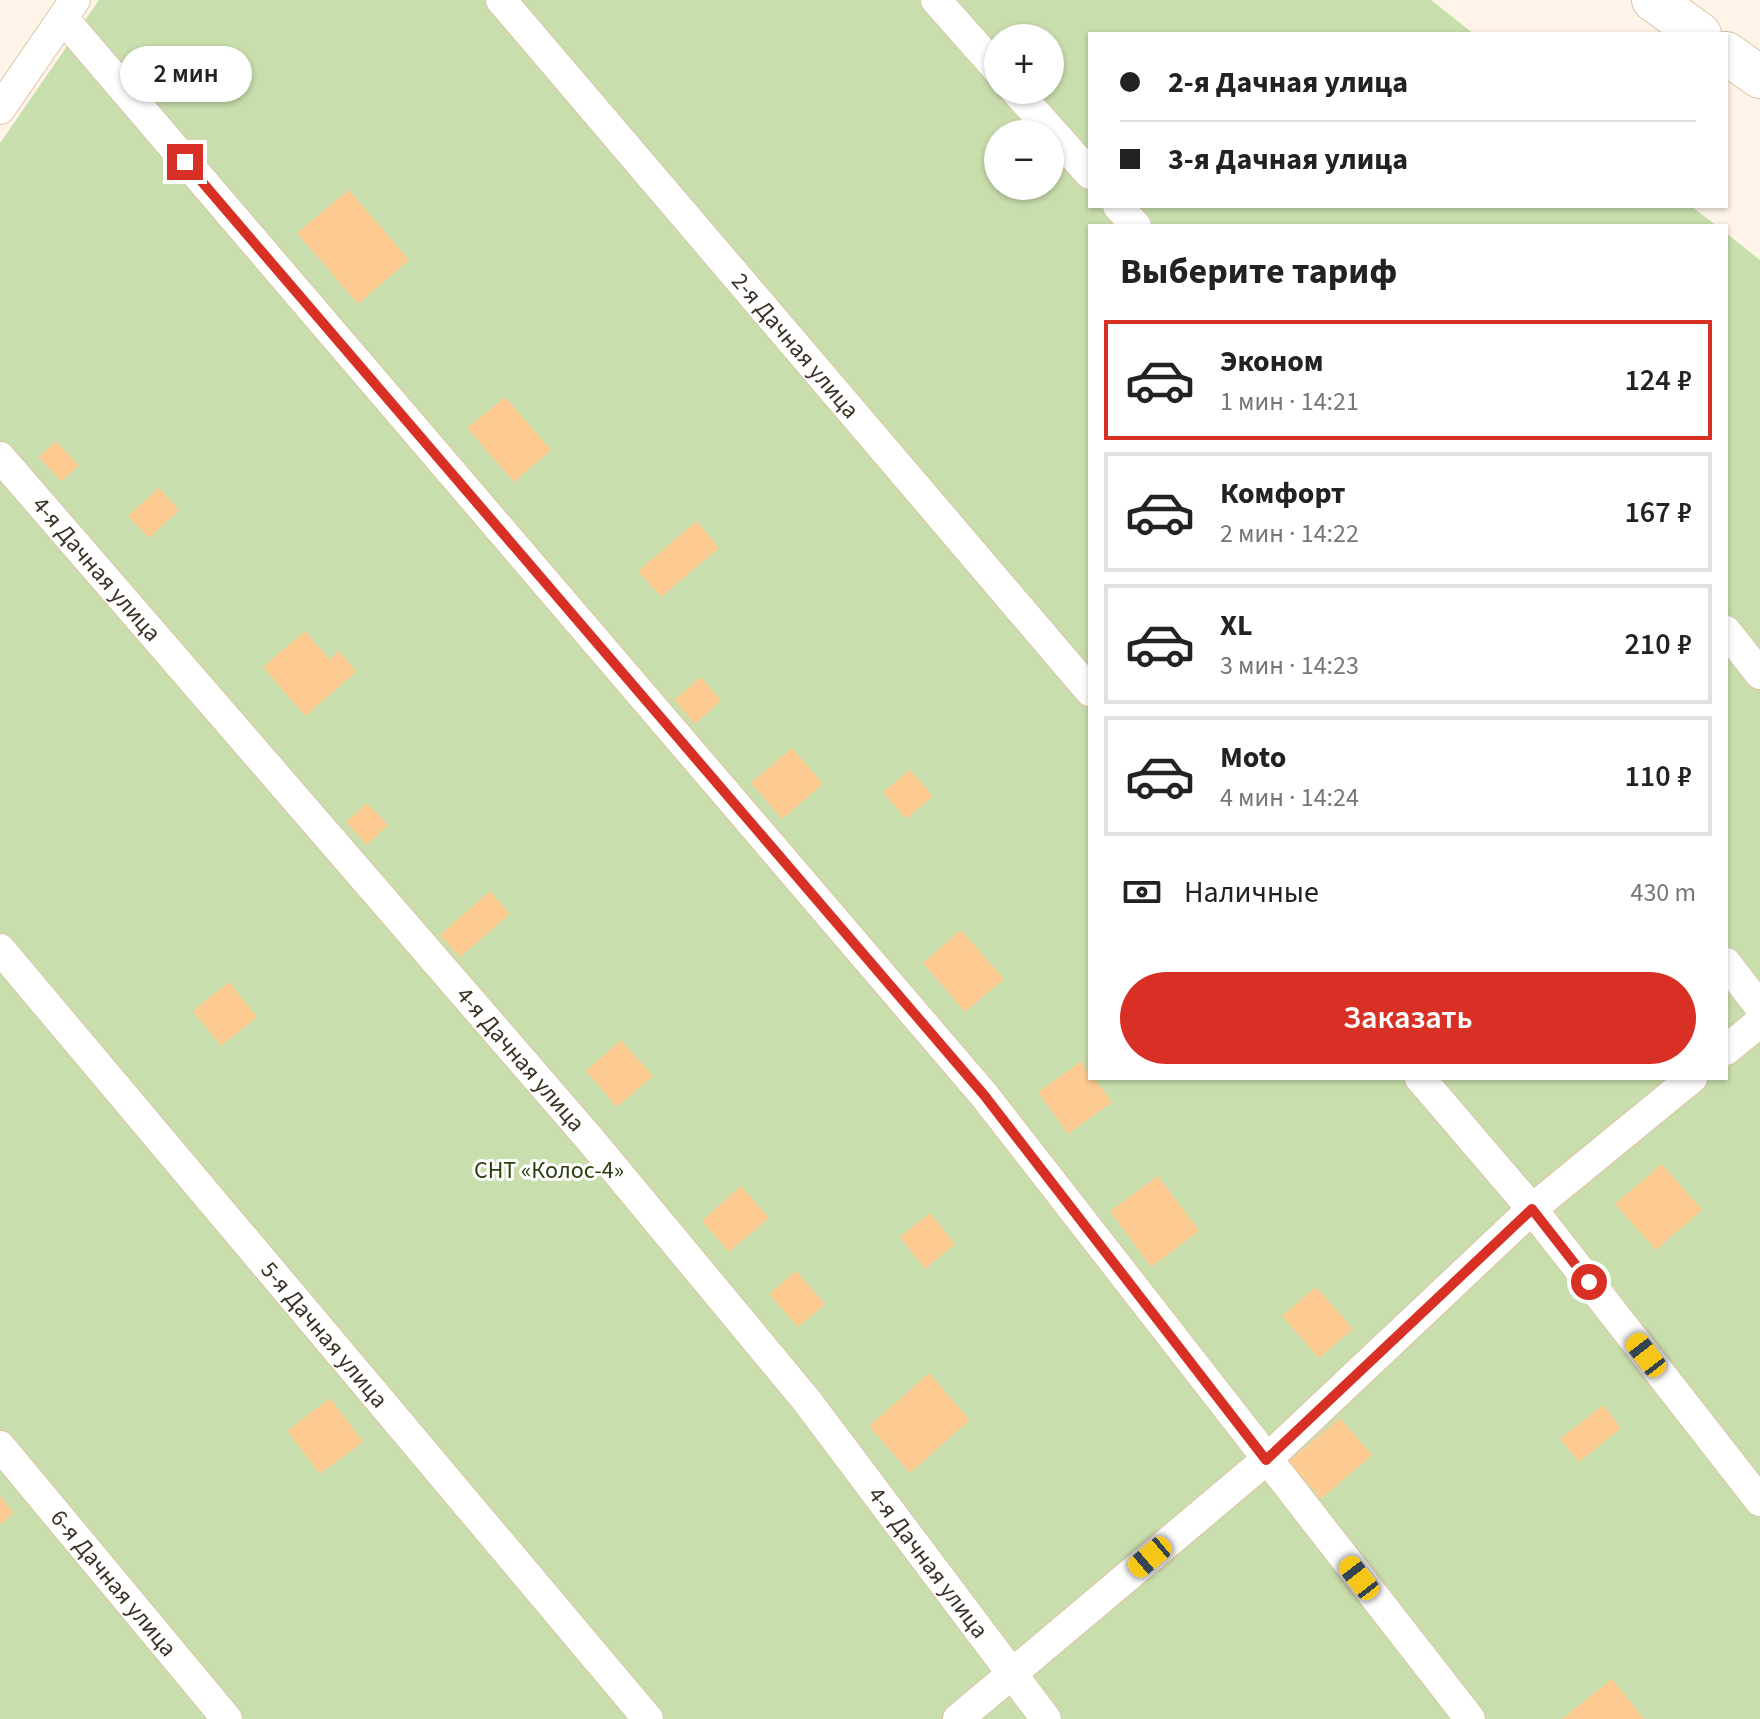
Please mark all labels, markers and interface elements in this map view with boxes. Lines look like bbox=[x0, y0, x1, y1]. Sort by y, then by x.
map controls bbox=[984, 24, 1064, 200]
button: + bbox=[984, 24, 1064, 104]
callout: 2 мин bbox=[119, 46, 251, 102]
text: 2 мин bbox=[153, 55, 219, 92]
text: 2-я Дачная улица bbox=[1168, 61, 1408, 104]
button: − bbox=[984, 120, 1064, 200]
text: 3-я Дачная улица bbox=[1168, 138, 1408, 181]
route end bbox=[167, 144, 203, 180]
text: Выберите тариф bbox=[1120, 246, 1397, 297]
street label: 2-я Дачная улица bbox=[723, 265, 867, 426]
text: Эконом bbox=[1220, 340, 1324, 383]
icon: car bbox=[1124, 344, 1196, 416]
text: 124 ₽ bbox=[1624, 359, 1692, 402]
text: 1 мин · 14:21 bbox=[1220, 383, 1359, 420]
text: Комфорт bbox=[1220, 472, 1346, 515]
icon: car bbox=[1124, 476, 1196, 548]
street label: 4-я Дачная улица bbox=[24, 489, 169, 650]
text: 167 ₽ bbox=[1624, 491, 1692, 534]
text: 2 мин · 14:22 bbox=[1220, 515, 1359, 552]
text: XL bbox=[1220, 604, 1253, 647]
icon: car bbox=[1124, 608, 1196, 680]
text: 210 ₽ bbox=[1624, 623, 1692, 666]
text: 3 мин · 14:23 bbox=[1220, 647, 1359, 684]
text: Moto bbox=[1220, 736, 1286, 779]
icon: car bbox=[1124, 740, 1196, 812]
text: 110 ₽ bbox=[1624, 755, 1692, 798]
text: 4 мин · 14:24 bbox=[1220, 779, 1359, 816]
icon: cash bbox=[1120, 870, 1164, 914]
text: Наличные bbox=[1184, 871, 1319, 914]
text: 430 m bbox=[1630, 874, 1696, 911]
button: Заказать bbox=[1120, 972, 1696, 1064]
street label: 4-я Дачная улица bbox=[448, 979, 593, 1140]
park label: СНТ «Колос-4» bbox=[474, 1153, 624, 1188]
street label: 5-я Дачная улица bbox=[252, 1254, 396, 1416]
route start bbox=[1571, 1264, 1607, 1300]
car bbox=[1622, 1329, 1670, 1381]
street label: 4-я Дачная улица bbox=[859, 1480, 997, 1646]
street label: 6-я Дачная улица bbox=[42, 1502, 185, 1664]
car bbox=[1124, 1532, 1176, 1582]
car bbox=[1335, 1552, 1383, 1604]

